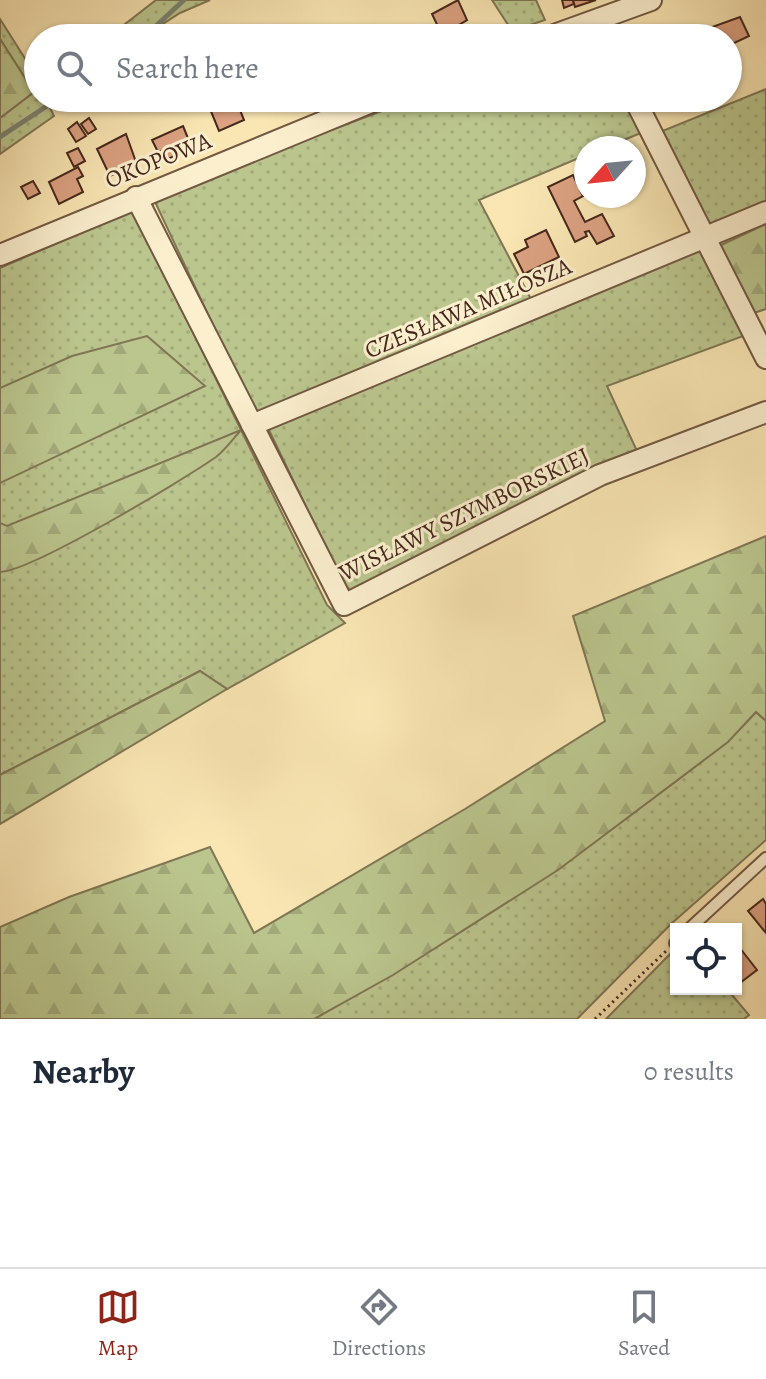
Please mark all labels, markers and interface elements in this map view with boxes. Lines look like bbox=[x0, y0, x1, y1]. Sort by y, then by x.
search box bbox=[24, 24, 742, 112]
icon: search bbox=[52, 46, 96, 90]
text: Search here bbox=[116, 48, 259, 88]
street label: OKOPOWA bbox=[100, 124, 217, 196]
north arrow bbox=[574, 136, 646, 208]
street label: CZESŁAWA MIŁOSZA bbox=[360, 250, 577, 366]
street label: WISŁAWY SZYMBORSKIEJ bbox=[333, 439, 594, 589]
map controls bbox=[670, 923, 742, 995]
button: locate bbox=[670, 923, 742, 995]
text: Nearby bbox=[32, 1048, 135, 1095]
text: 0 results bbox=[644, 1054, 734, 1089]
tab: Map bbox=[96, 1285, 140, 1363]
tab: Directions bbox=[332, 1285, 426, 1363]
tab: Saved bbox=[618, 1285, 670, 1363]

